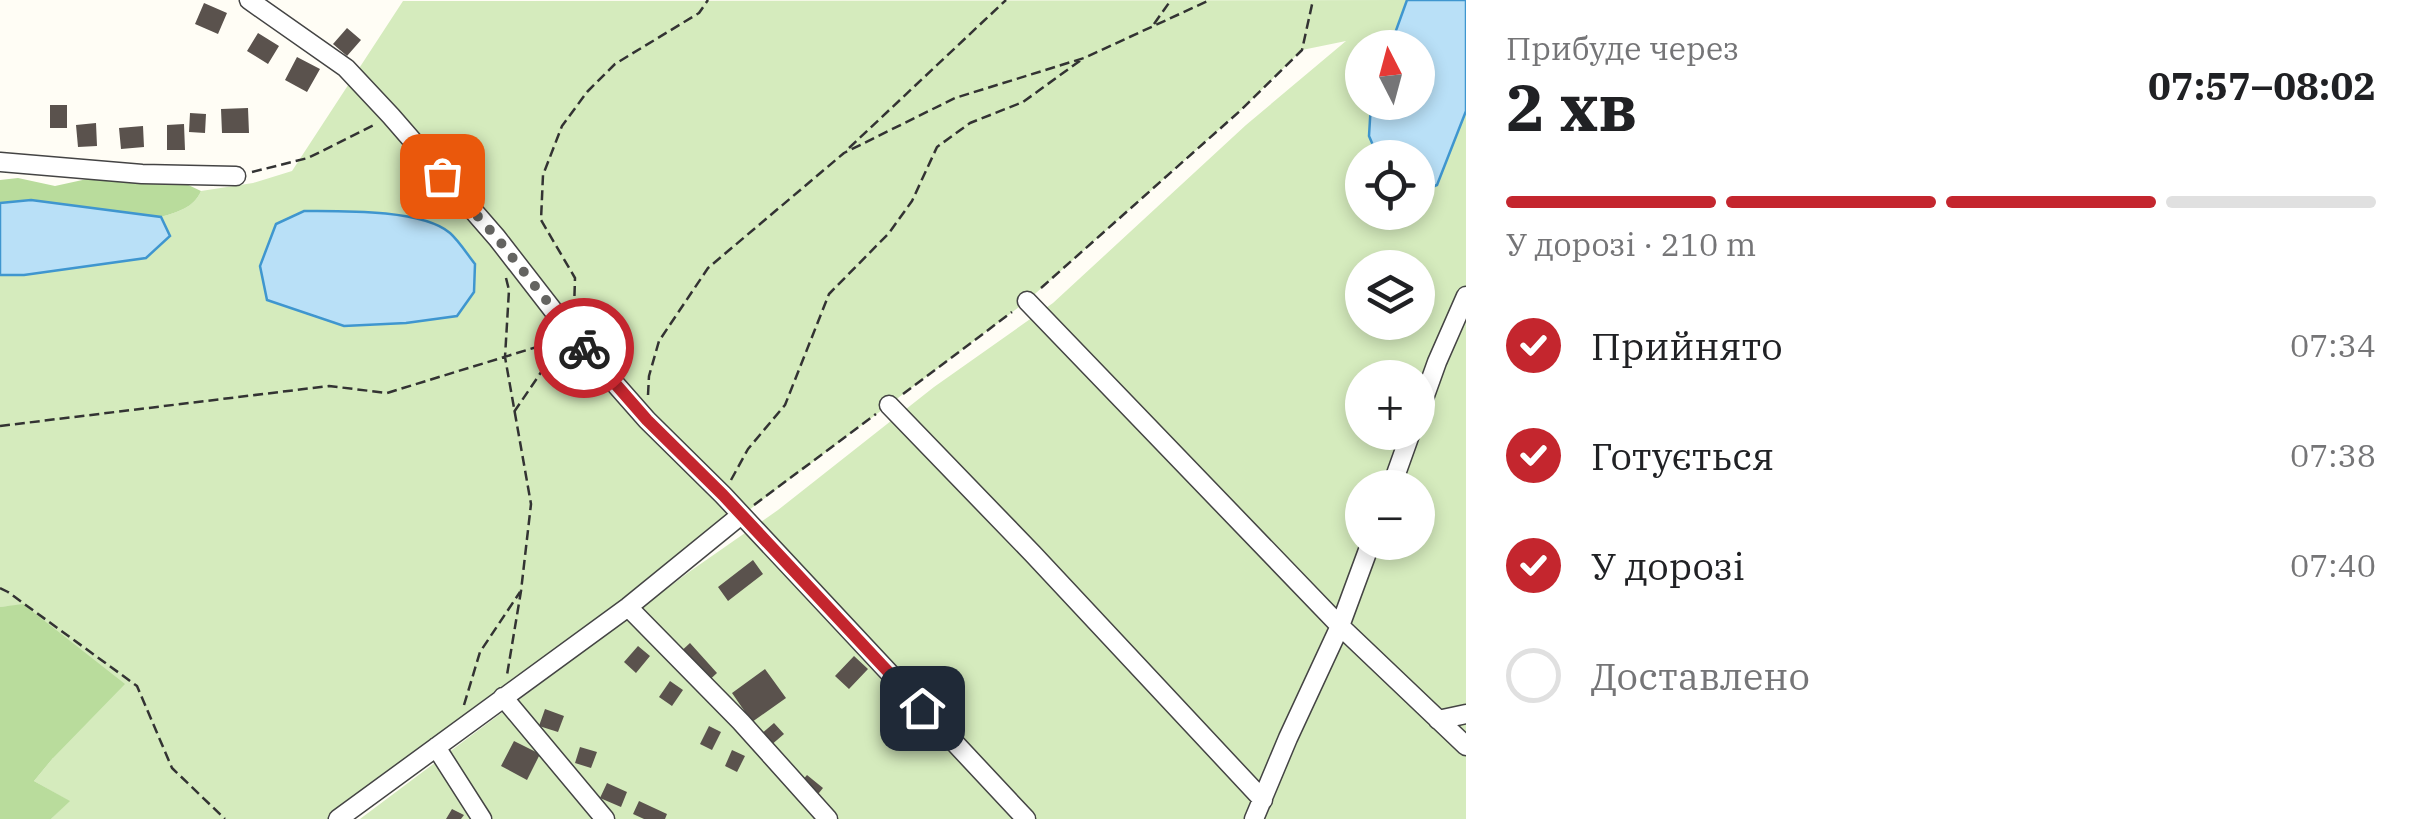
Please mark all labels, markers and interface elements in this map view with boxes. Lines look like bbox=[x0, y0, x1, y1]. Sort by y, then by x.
text: Прибуде через bbox=[1506, 27, 1739, 69]
north arrow bbox=[1345, 30, 1435, 120]
map controls bbox=[1345, 30, 1435, 560]
text: 07:57–08:02 bbox=[2148, 61, 2376, 110]
text: 2 хв bbox=[1506, 64, 1637, 149]
pin bbox=[400, 134, 485, 219]
button: locate bbox=[1345, 140, 1435, 230]
icon: bag bbox=[415, 149, 470, 204]
text: У дорозі · 210 m bbox=[1506, 223, 1756, 265]
button: layers bbox=[1345, 250, 1435, 340]
courier bbox=[534, 298, 634, 398]
icon: check bbox=[1506, 318, 1561, 373]
icon: bike bbox=[557, 321, 612, 376]
text: Прийнято bbox=[1591, 321, 1783, 370]
text: 07:34 bbox=[2290, 324, 2376, 366]
button: + bbox=[1345, 360, 1435, 450]
icon: check bbox=[1506, 428, 1561, 483]
text: Готується bbox=[1591, 431, 1774, 480]
text: 07:38 bbox=[2290, 434, 2376, 476]
button: − bbox=[1345, 470, 1435, 560]
icon: check bbox=[1506, 538, 1561, 593]
text: У дорозі bbox=[1591, 541, 1745, 590]
text: 07:40 bbox=[2290, 544, 2376, 586]
text: Доставлено bbox=[1591, 651, 1810, 700]
pin bbox=[880, 666, 965, 751]
icon: home bbox=[895, 681, 950, 736]

